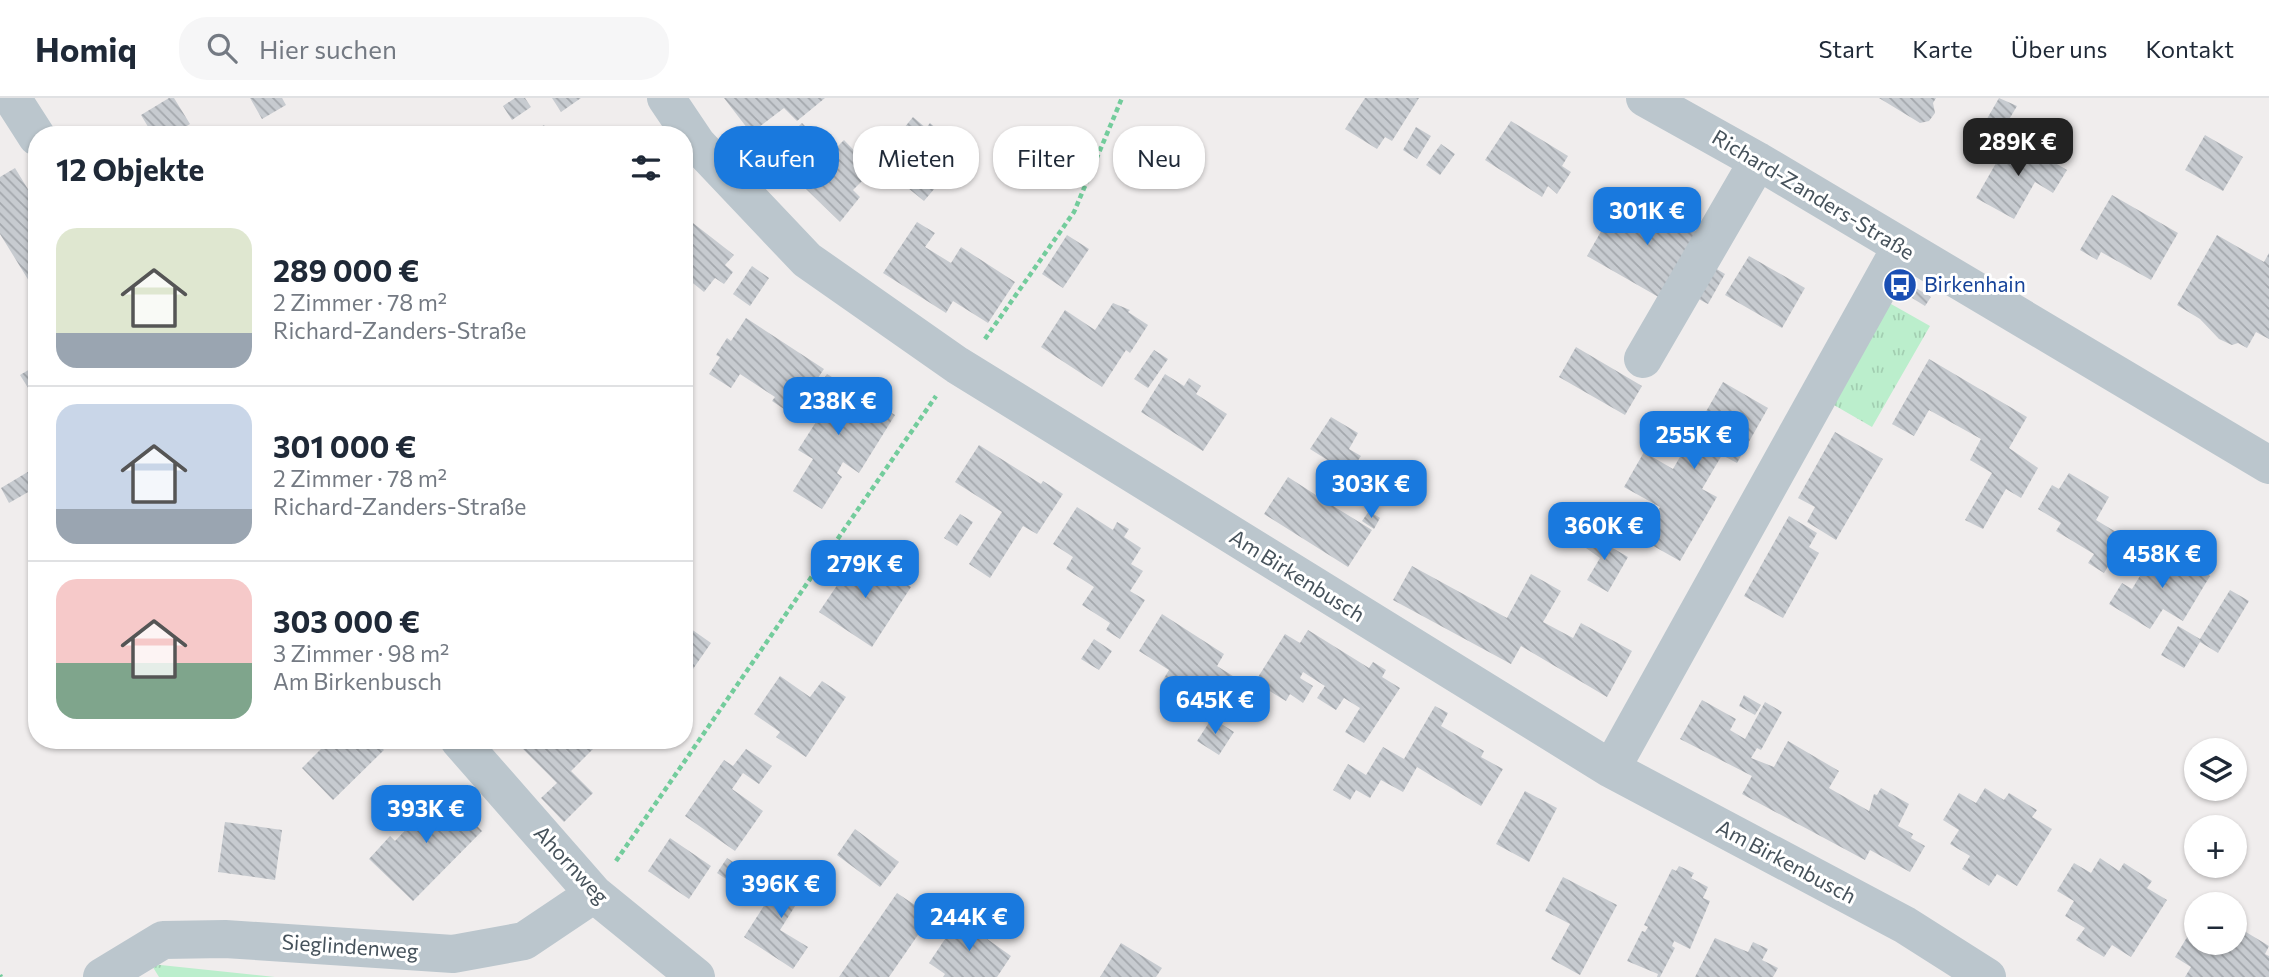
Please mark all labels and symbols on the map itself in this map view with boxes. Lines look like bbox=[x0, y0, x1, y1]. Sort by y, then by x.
pin: 289K € bbox=[1961, 118, 2075, 178]
street label: Richard-Zanders-Straße bbox=[1708, 123, 1919, 264]
pin: 301K € bbox=[1590, 188, 1704, 247]
bus stop icon: Birkenhain bbox=[1881, 266, 1919, 304]
place label: Birkenhain bbox=[1924, 271, 2026, 296]
pin: 238K € bbox=[781, 378, 895, 437]
pin: 255K € bbox=[1637, 412, 1751, 471]
pin: 303K € bbox=[1314, 460, 1428, 520]
pin: 360K € bbox=[1547, 503, 1661, 562]
street label: Am Birkenbusch bbox=[1226, 523, 1370, 626]
pin: 458K € bbox=[2105, 531, 2219, 590]
pin: 279K € bbox=[808, 540, 922, 600]
pin: 645K € bbox=[1158, 676, 1272, 736]
pin: 393K € bbox=[369, 786, 483, 845]
street label: Am Birkenbusch bbox=[1713, 813, 1861, 908]
street label: Ahornweg bbox=[529, 820, 615, 908]
pin: 396K € bbox=[724, 860, 838, 920]
pin: 244K € bbox=[912, 894, 1026, 953]
street label: Sieglindenweg bbox=[281, 928, 419, 963]

